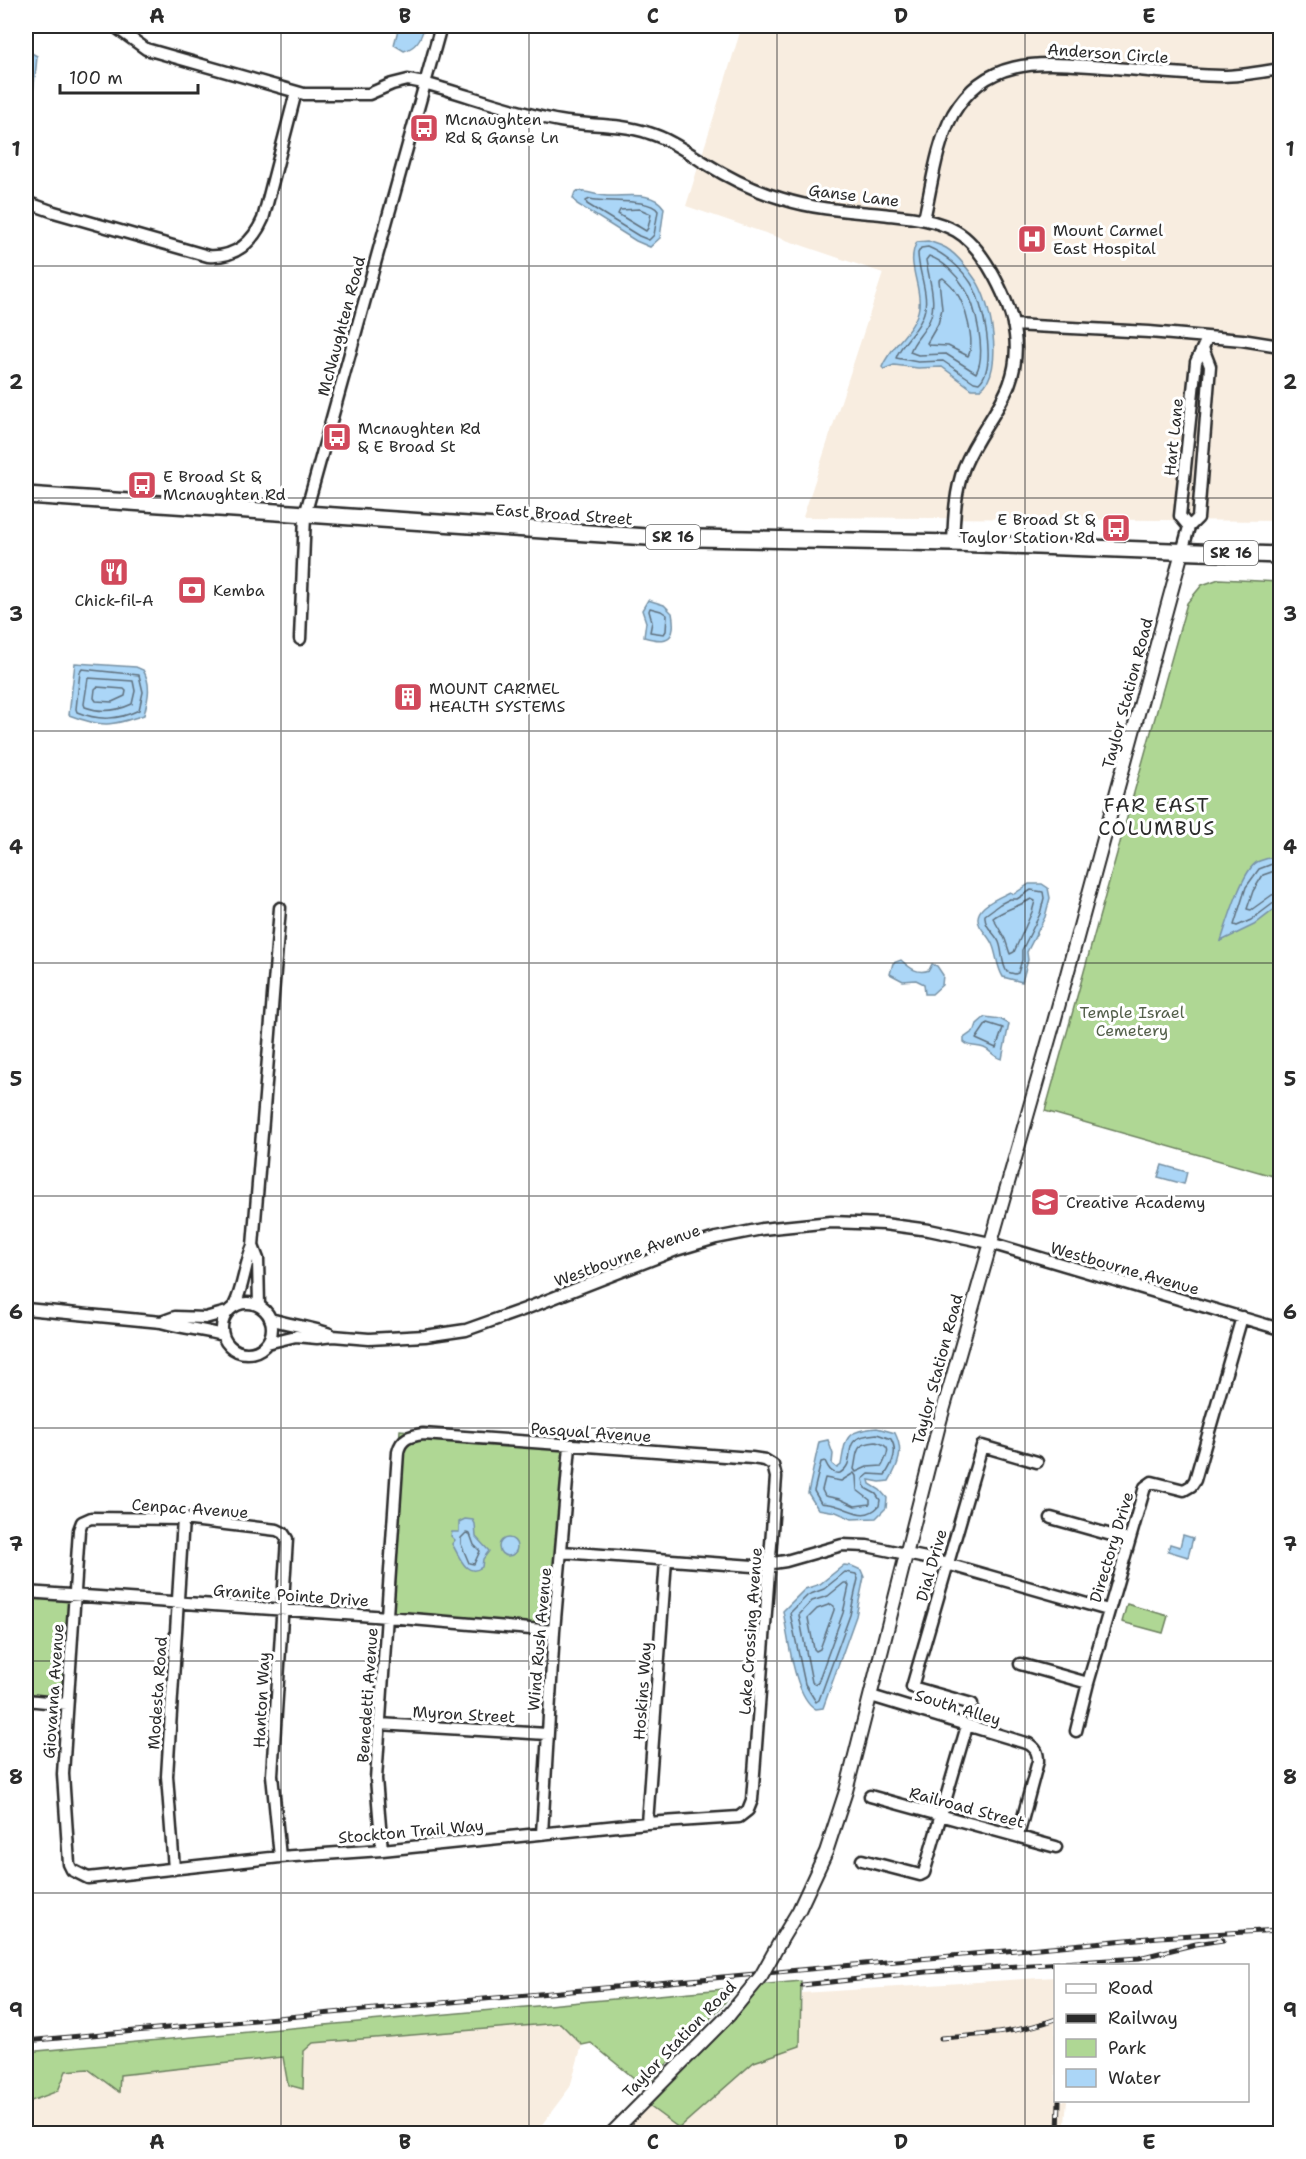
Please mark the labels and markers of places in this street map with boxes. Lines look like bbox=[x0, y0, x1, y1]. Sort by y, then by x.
place label: Mcnaughten Rd & Ganse Ln bbox=[445, 109, 559, 148]
bus stop icon: Mcnaughten Rd & Ganse Ln bbox=[408, 112, 440, 144]
place label: Mount Carmel East Hospital bbox=[1053, 220, 1163, 259]
hospital icon: Mount Carmel East Hospital bbox=[1016, 223, 1048, 255]
place label: Mcnaughten Rd & E Broad St bbox=[358, 418, 481, 457]
bus stop icon: Mcnaughten Rd & E Broad St bbox=[321, 421, 353, 453]
place label: E Broad St & Mcnaughten Rd bbox=[163, 466, 286, 505]
bus stop icon: E Broad St & Mcnaughten Rd bbox=[126, 469, 158, 501]
place label: E Broad St & Taylor Station Rd bbox=[959, 509, 1096, 548]
bus stop icon: E Broad St & Taylor Station Rd bbox=[1100, 512, 1132, 544]
restaurant icon: Chick-fil-A bbox=[98, 556, 130, 588]
bank icon: Kemba bbox=[176, 574, 208, 606]
place label: Kemba bbox=[213, 580, 265, 601]
place label: Chick-fil-A bbox=[74, 590, 154, 611]
place label: MOUNT CARMEL HEALTH SYSTEMS bbox=[429, 678, 565, 717]
building icon: MOUNT CARMEL HEALTH SYSTEMS bbox=[392, 681, 424, 713]
school or university icon: Creative Academy bbox=[1029, 1186, 1061, 1218]
place label: Creative Academy bbox=[1066, 1192, 1205, 1213]

